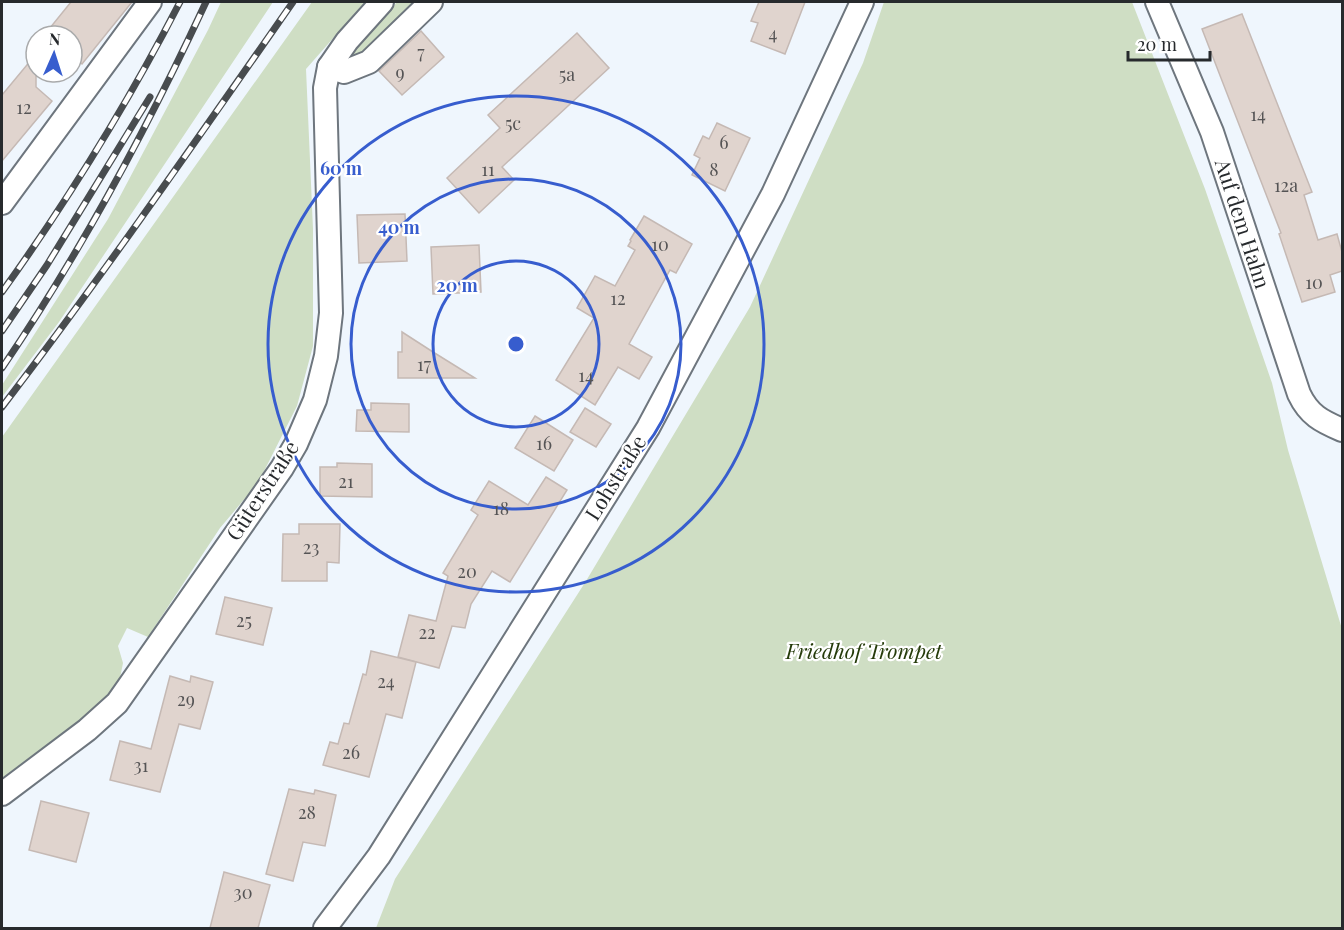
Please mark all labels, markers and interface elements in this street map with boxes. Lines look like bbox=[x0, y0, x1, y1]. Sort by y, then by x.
house number: 4 bbox=[769, 21, 778, 45]
north arrow bbox=[24, 24, 84, 84]
scale bar bbox=[1128, 24, 1210, 62]
text: N bbox=[48, 28, 62, 49]
text: 20 m bbox=[1137, 32, 1177, 56]
house number: 7 bbox=[417, 40, 425, 64]
house number: 9 bbox=[395, 60, 405, 84]
house number: 5a bbox=[559, 62, 575, 86]
house number: 12 bbox=[16, 95, 32, 119]
house number: 14 bbox=[1250, 102, 1266, 126]
house number: 5c bbox=[505, 111, 521, 135]
house number: 6 bbox=[719, 130, 729, 154]
street label: Auf dem Hahn bbox=[1209, 154, 1278, 292]
text: 60 m bbox=[320, 156, 363, 180]
house number: 11 bbox=[481, 157, 495, 181]
house number: 8 bbox=[709, 157, 719, 181]
house number: 12a bbox=[1274, 173, 1298, 197]
text: 40 m bbox=[378, 215, 421, 239]
house number: 10 bbox=[651, 232, 669, 256]
house number: 10 bbox=[1305, 270, 1323, 294]
text: 20 m bbox=[436, 273, 478, 297]
house number: 12 bbox=[610, 286, 626, 310]
centre of rings bbox=[506, 334, 526, 354]
house number: 17 bbox=[417, 352, 432, 376]
house number: 14 bbox=[578, 363, 594, 387]
street label: Lohstraße bbox=[577, 429, 651, 525]
house number: 16 bbox=[536, 431, 552, 455]
street label: Güterstraße bbox=[219, 435, 304, 545]
house number: 21 bbox=[338, 469, 354, 493]
house number: 18 bbox=[493, 496, 509, 520]
house number: 23 bbox=[303, 535, 319, 559]
house number: 20 bbox=[457, 559, 477, 583]
house number: 25 bbox=[236, 608, 252, 632]
house number: 22 bbox=[418, 620, 436, 644]
park label: Friedhof Trompet bbox=[785, 636, 943, 664]
house number: 24 bbox=[377, 669, 395, 693]
house number: 29 bbox=[177, 687, 195, 711]
house number: 26 bbox=[342, 740, 360, 764]
house number: 31 bbox=[134, 753, 149, 777]
house number: 28 bbox=[298, 800, 316, 824]
house number: 30 bbox=[234, 880, 252, 904]

